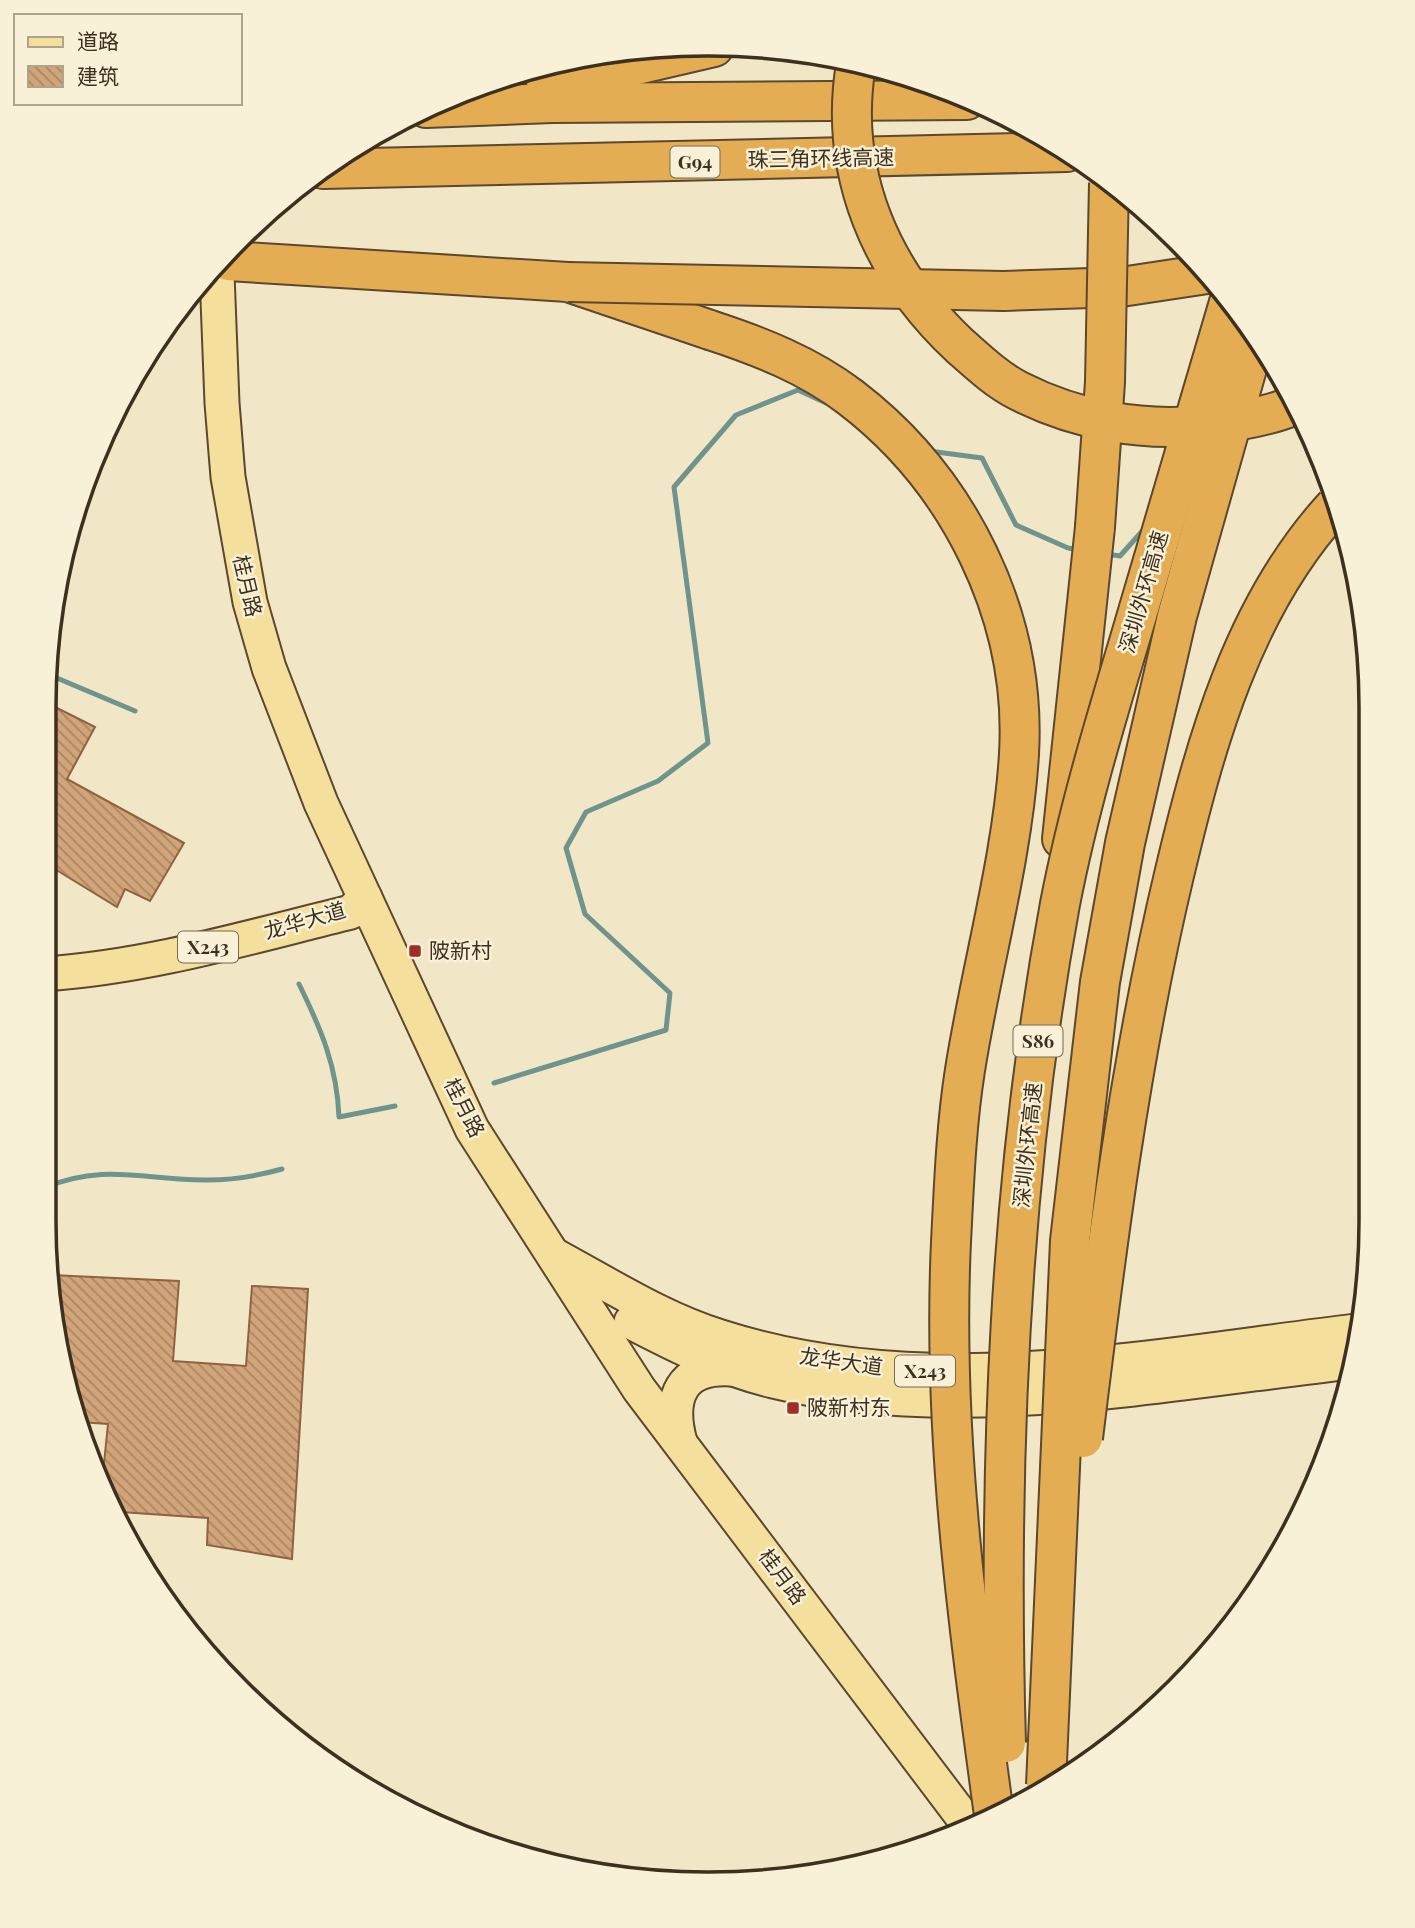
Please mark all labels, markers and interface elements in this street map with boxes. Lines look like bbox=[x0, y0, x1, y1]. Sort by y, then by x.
legend bbox=[14, 14, 242, 105]
text: 道路 bbox=[77, 26, 119, 54]
text: 建筑 bbox=[77, 61, 119, 89]
street label: 珠三角环线高速 bbox=[747, 142, 895, 172]
road number: G94 bbox=[670, 146, 720, 178]
street label: 深圳外环高速 bbox=[1111, 527, 1173, 656]
street label: 桂月路 bbox=[228, 552, 270, 619]
street label: 龙华大道 bbox=[260, 894, 349, 944]
road number: X243 bbox=[178, 931, 238, 962]
place label: 陂新村 bbox=[429, 935, 492, 963]
marker: 陂新村 bbox=[407, 943, 423, 959]
road number: S86 bbox=[1014, 1026, 1062, 1056]
street label: 桂月路 bbox=[439, 1073, 493, 1142]
street label: 深圳外环高速 bbox=[1006, 1081, 1047, 1209]
street label: 龙华大道 bbox=[798, 1340, 885, 1380]
road number: X243 bbox=[895, 1356, 955, 1386]
place label: 陂新村东 bbox=[807, 1392, 891, 1420]
marker: 陂新村东 bbox=[785, 1400, 801, 1416]
street label: 桂月路 bbox=[753, 1542, 814, 1609]

